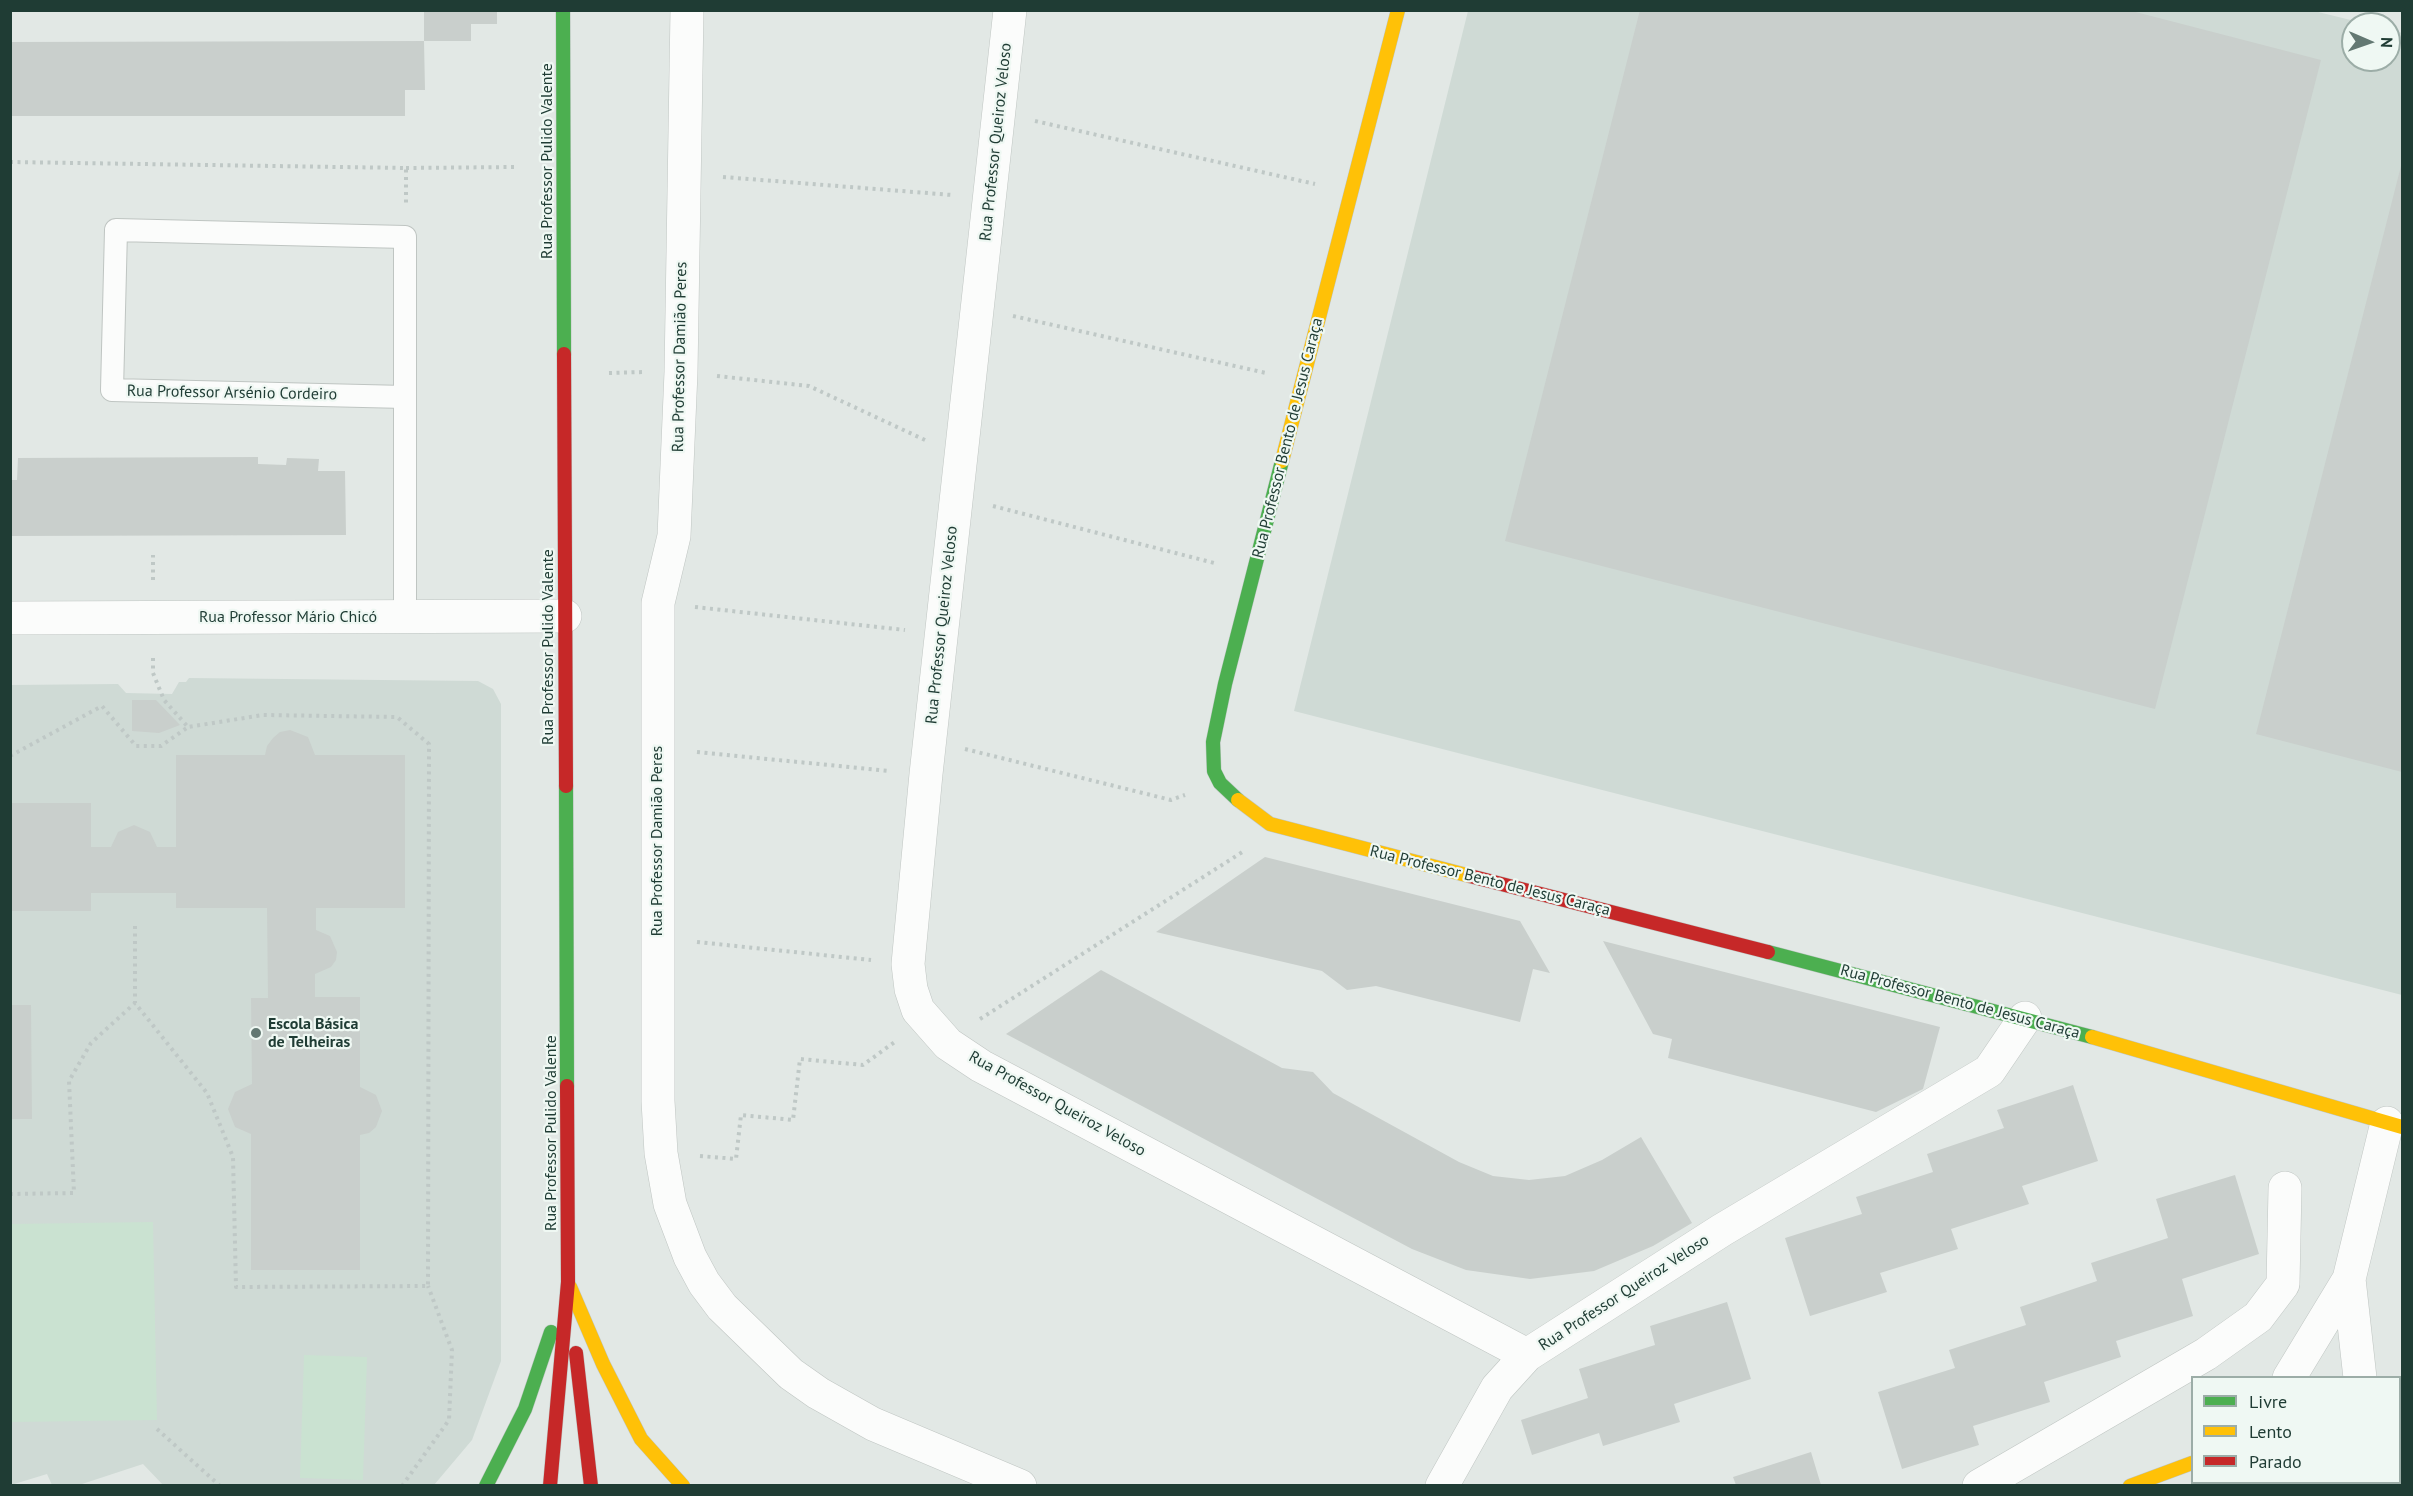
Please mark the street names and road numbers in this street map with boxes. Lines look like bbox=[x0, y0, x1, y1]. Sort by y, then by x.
street label: Rua Professor Queiroz Veloso bbox=[976, 42, 1016, 242]
street label: Rua Professor Pulido Valente bbox=[537, 63, 557, 259]
street label: Rua Professor Damião Peres bbox=[669, 262, 691, 452]
street label: Rua Professor Bento de Jesus Caraça bbox=[1249, 316, 1327, 560]
street label: Rua Professor Arsénio Cordeiro bbox=[127, 382, 337, 404]
street label: Rua Professor Queiroz Veloso bbox=[922, 525, 962, 725]
street label: Rua Professor Pulido Valente bbox=[538, 549, 558, 745]
street label: Rua Professor Mário Chicó bbox=[199, 607, 377, 627]
street label: Rua Professor Damião Peres bbox=[647, 746, 667, 936]
street label: Rua Professor Bento de Jesus Caraça bbox=[1368, 842, 1612, 920]
street label: Rua Professor Bento de Jesus Caraça bbox=[1838, 961, 2082, 1043]
street label: Rua Professor Pulido Valente bbox=[541, 1035, 561, 1231]
street label: Rua Professor Queiroz Veloso bbox=[965, 1047, 1149, 1161]
street label: Rua Professor Queiroz Veloso bbox=[1535, 1231, 1713, 1355]

